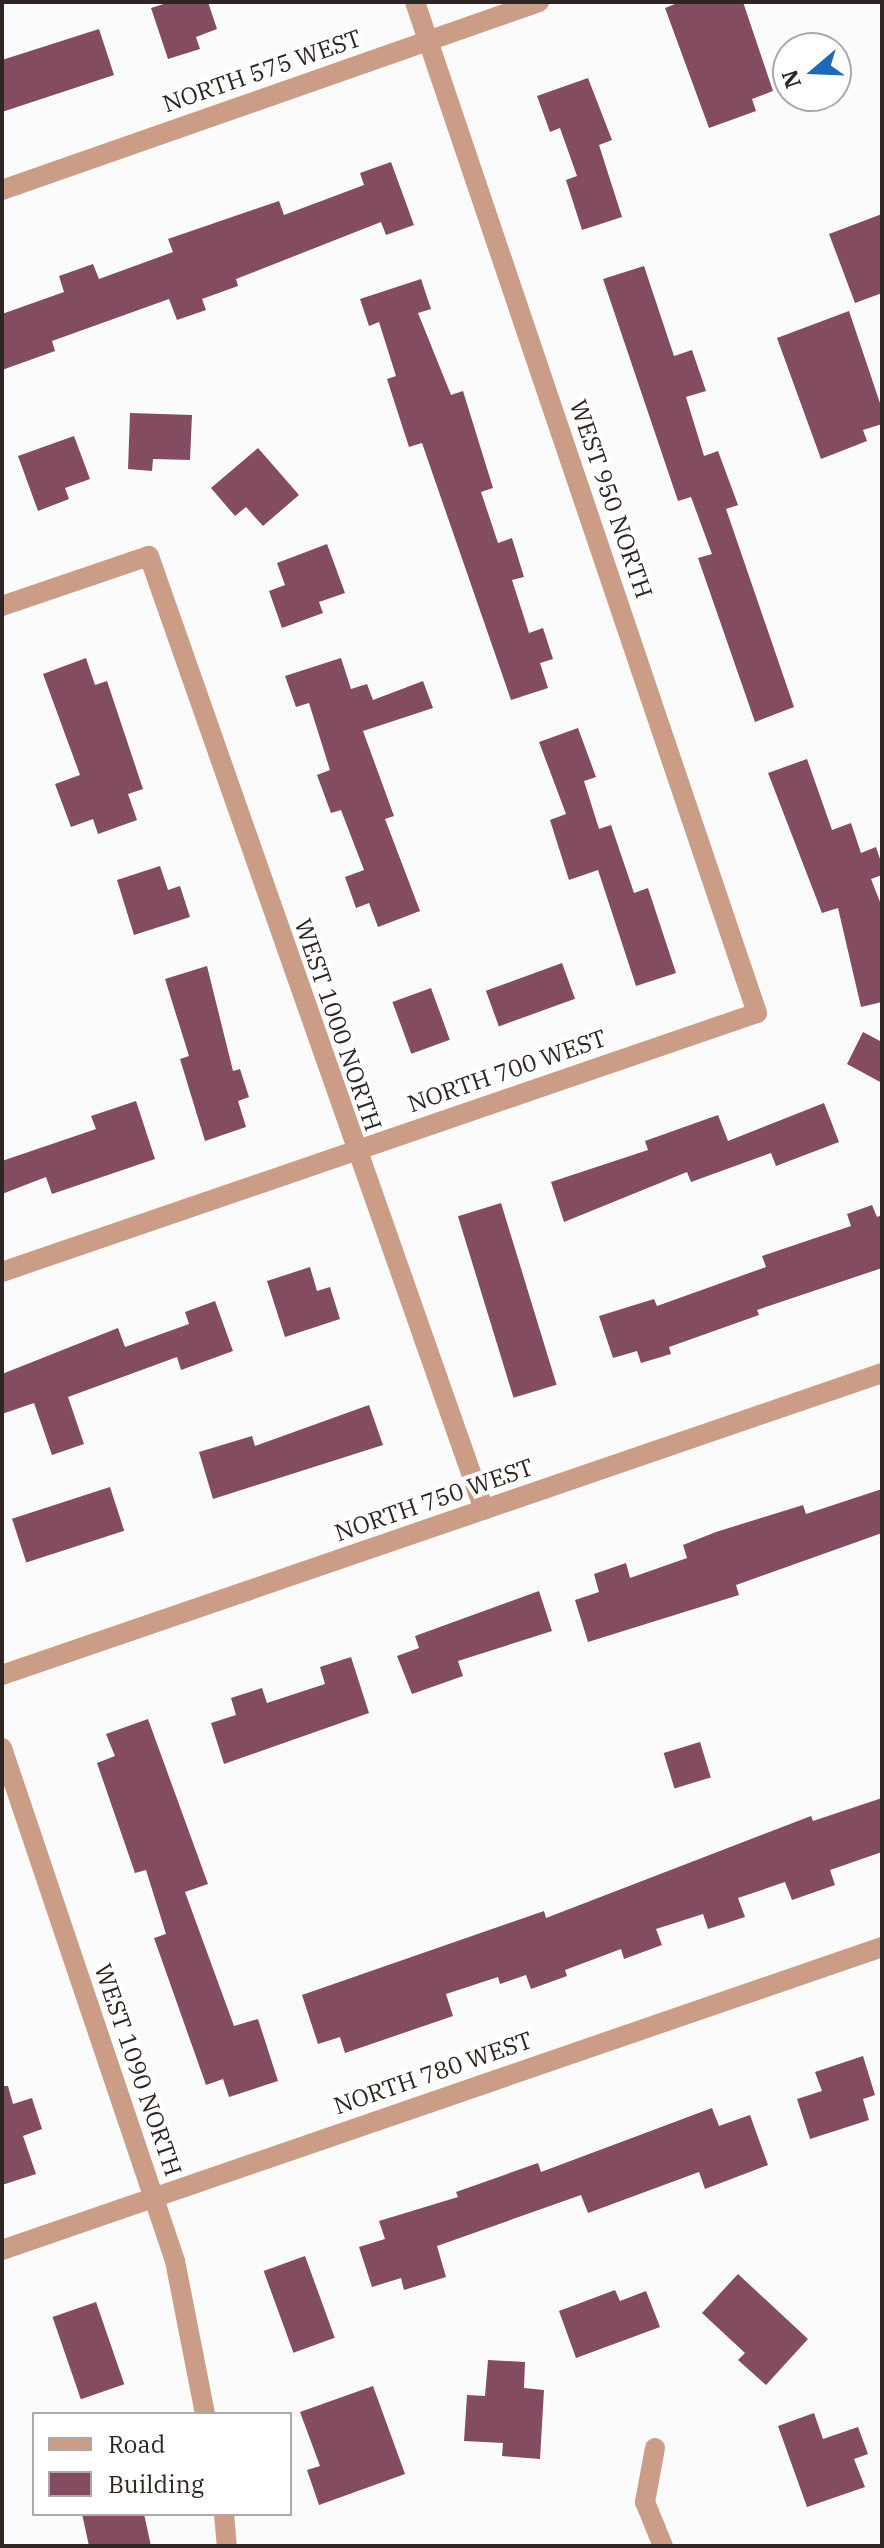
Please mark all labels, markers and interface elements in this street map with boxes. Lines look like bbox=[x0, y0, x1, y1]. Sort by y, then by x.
street label: NORTH 575 WEST bbox=[159, 23, 365, 119]
north arrow bbox=[772, 32, 852, 112]
text: N bbox=[774, 66, 807, 92]
street label: WEST 950 NORTH bbox=[563, 396, 659, 602]
street label: WEST 1000 NORTH bbox=[288, 915, 388, 1135]
street label: NORTH 700 WEST bbox=[404, 1023, 610, 1119]
street label: NORTH 750 WEST bbox=[331, 1452, 537, 1548]
street label: WEST 1090 NORTH bbox=[88, 1960, 188, 2180]
street label: NORTH 780 WEST bbox=[330, 2025, 536, 2121]
legend bbox=[32, 2412, 292, 2516]
text: Road bbox=[108, 2428, 165, 2460]
text: Building bbox=[108, 2468, 204, 2500]

